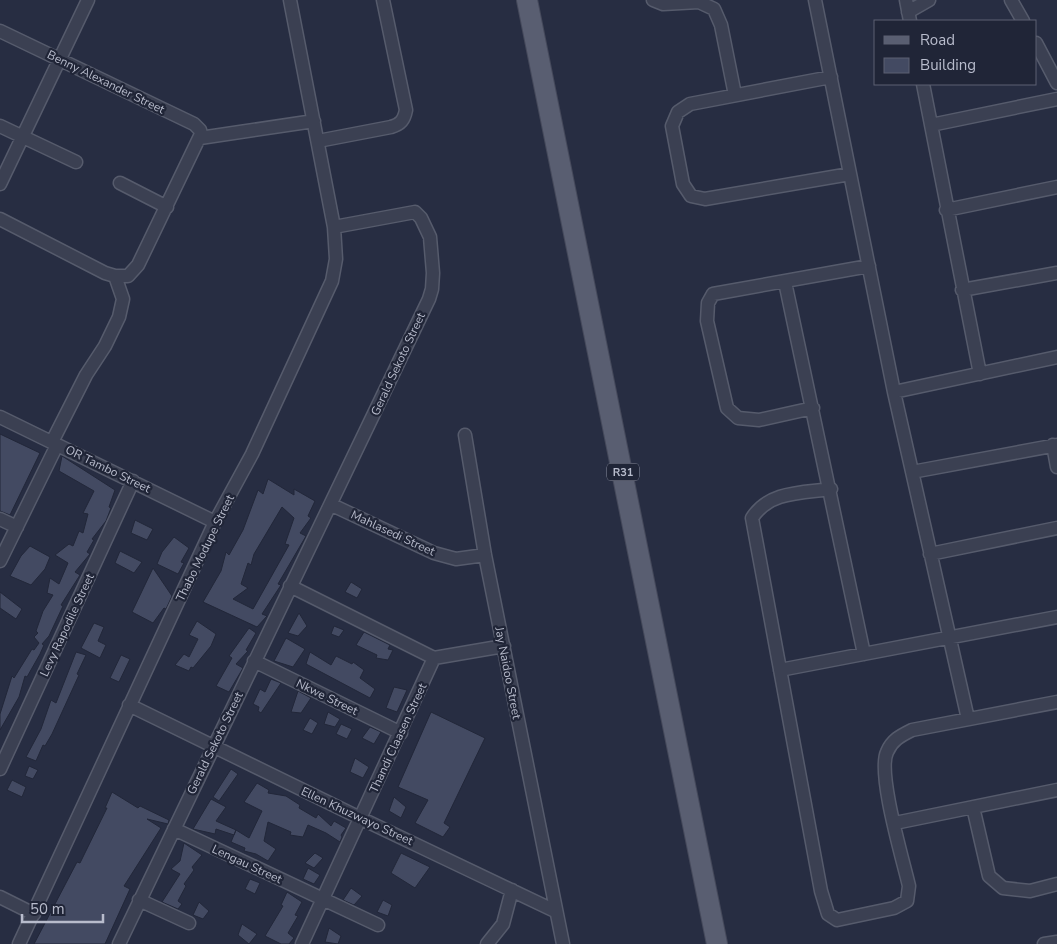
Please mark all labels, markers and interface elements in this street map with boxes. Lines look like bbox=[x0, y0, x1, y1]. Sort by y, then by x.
legend bbox=[874, 20, 1037, 85]
text: Road bbox=[920, 30, 955, 50]
street label: Benny Alexander Street bbox=[45, 47, 168, 118]
text: Building bbox=[920, 55, 976, 75]
street label: Gerald Sekoto Street bbox=[367, 309, 429, 418]
street label: OR Tambo Street bbox=[63, 441, 154, 497]
road number: R31 bbox=[607, 464, 639, 481]
street label: Thabo Modupe Street bbox=[172, 491, 238, 604]
street label: Mahlasedi Street bbox=[348, 506, 438, 560]
street label: Levy Rapodile Street bbox=[36, 570, 98, 679]
street label: Jay Naidoo Street bbox=[491, 625, 525, 721]
street label: Nkwe Street bbox=[293, 675, 361, 719]
street label: Thandi Claasen Street bbox=[366, 680, 431, 795]
street label: Gerald Sekoto Street bbox=[183, 688, 247, 797]
street label: Ellen Khuzwayo Street bbox=[298, 783, 416, 849]
street label: Lengau Street bbox=[209, 841, 285, 888]
scale bar bbox=[22, 892, 104, 924]
text: 50 m bbox=[30, 899, 65, 919]

